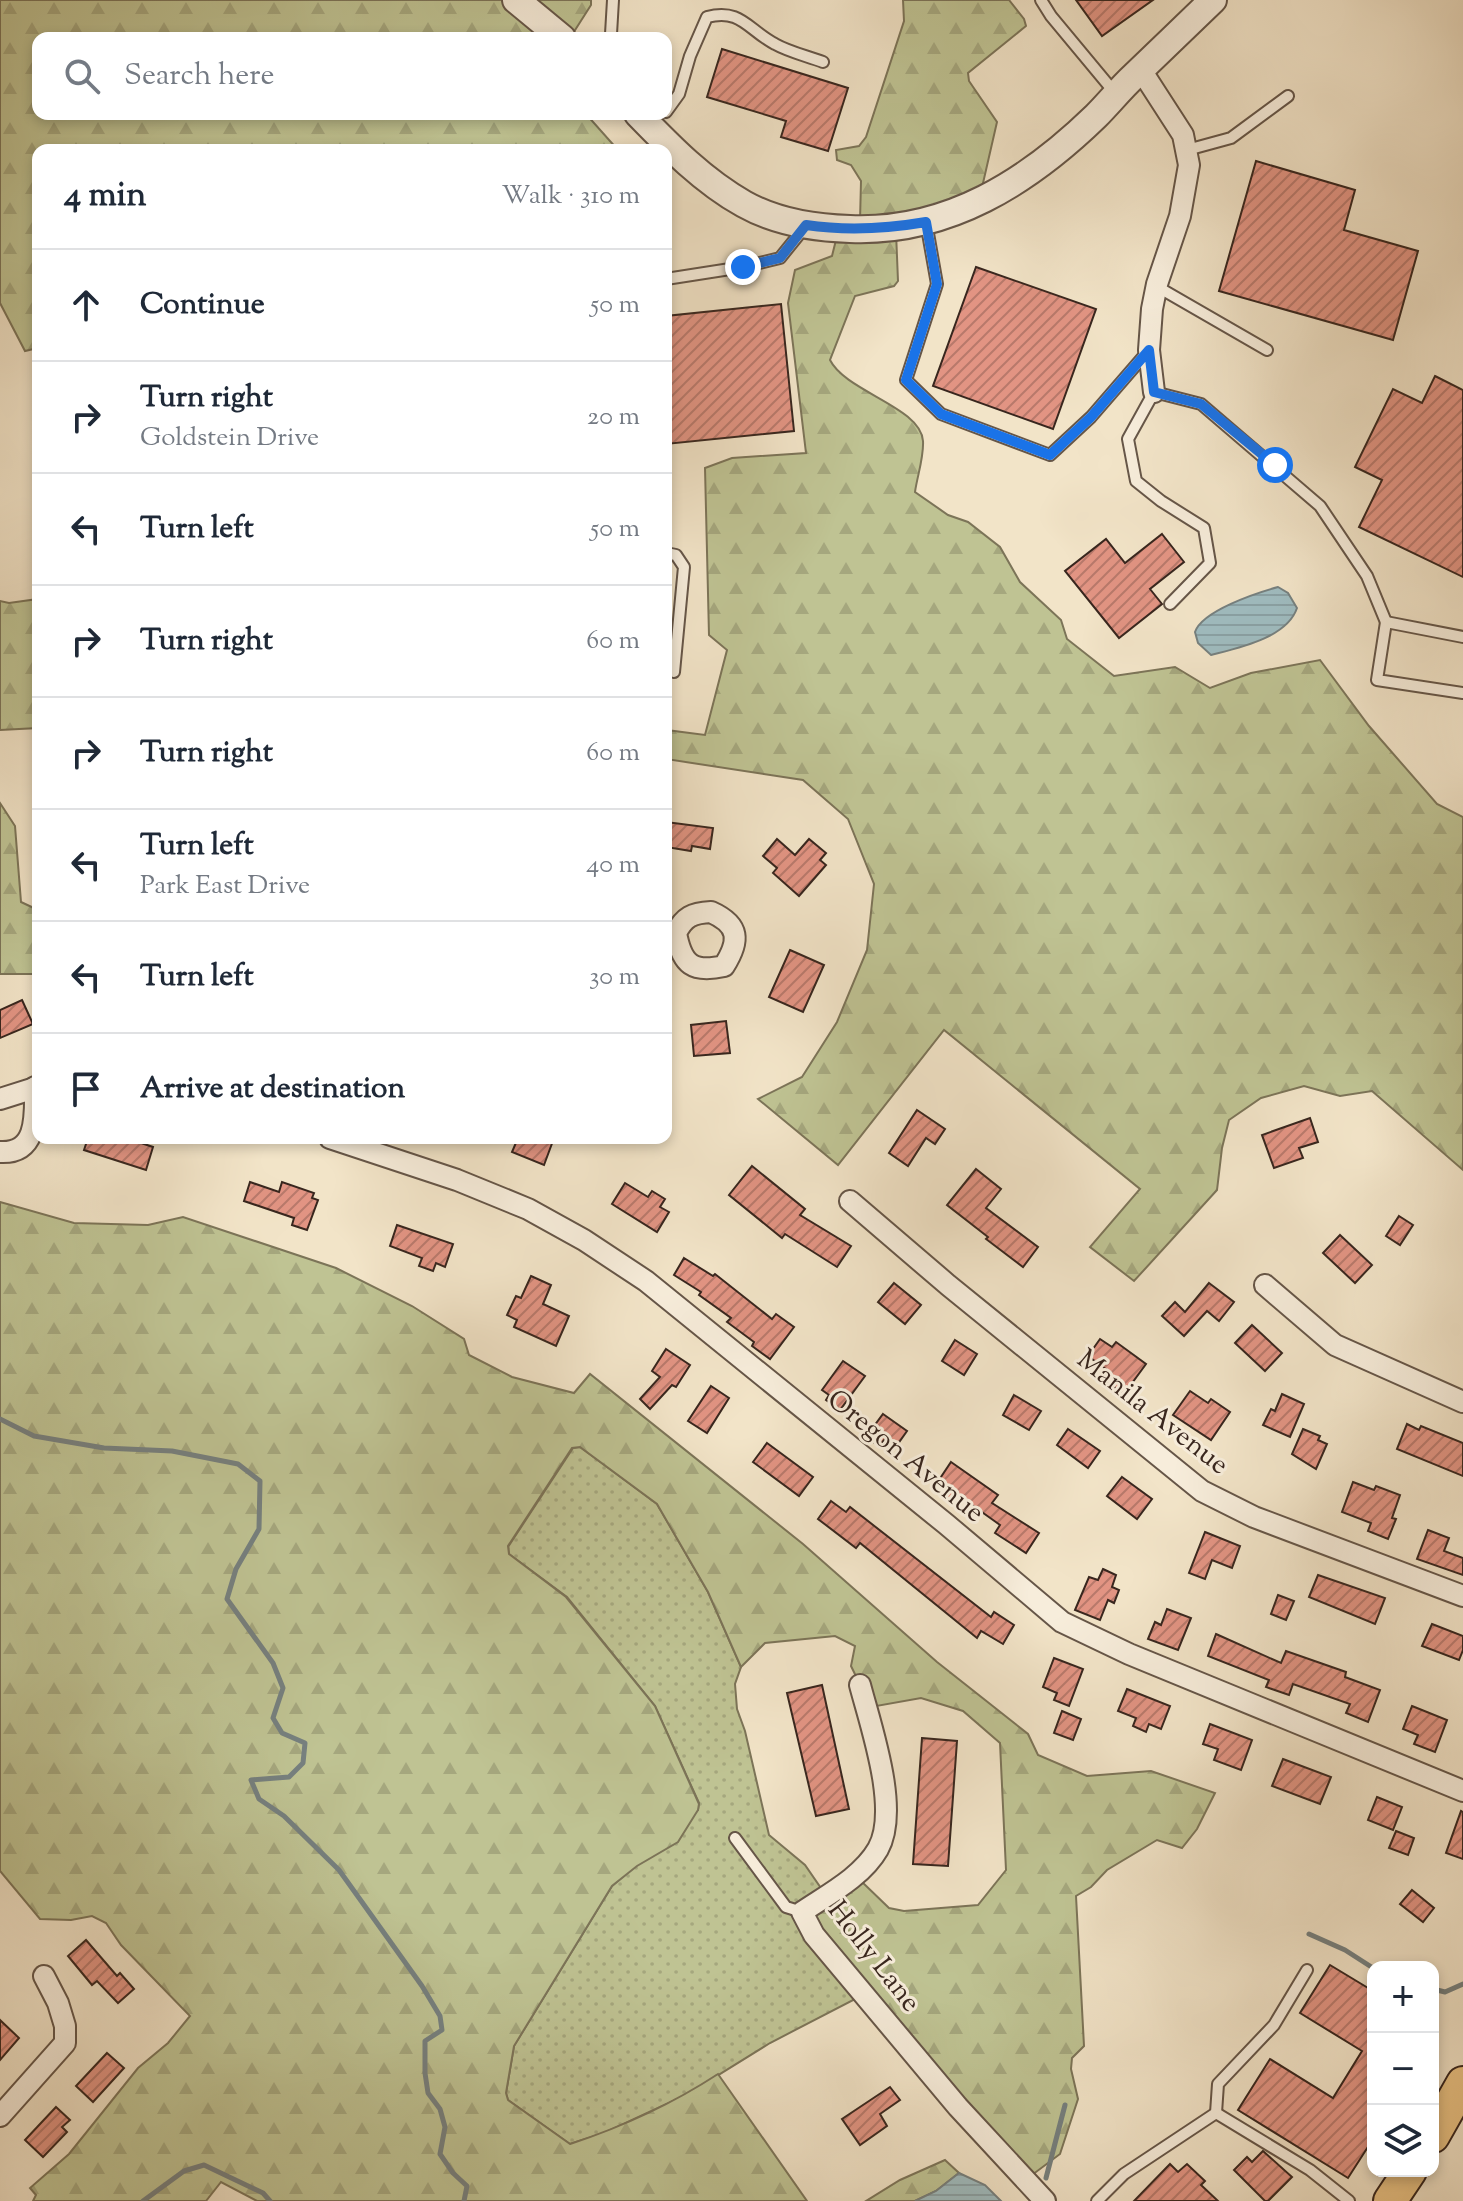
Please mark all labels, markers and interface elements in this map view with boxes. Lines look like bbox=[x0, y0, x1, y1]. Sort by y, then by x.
search box bbox=[32, 32, 672, 120]
icon: search bbox=[60, 54, 104, 98]
text: Search here bbox=[124, 55, 274, 98]
text: 4 min bbox=[64, 172, 146, 221]
text: Walk · 310 m bbox=[501, 178, 640, 215]
route end bbox=[725, 249, 761, 285]
icon: ahead bbox=[64, 283, 108, 327]
text: Continue bbox=[140, 284, 265, 327]
text: 50 m bbox=[590, 287, 640, 324]
text: Turn right bbox=[140, 377, 273, 420]
icon: right bbox=[64, 395, 108, 439]
text: 20 m bbox=[587, 399, 640, 436]
text: Goldstein Drive bbox=[140, 420, 319, 457]
route start bbox=[1257, 447, 1293, 483]
icon: left bbox=[64, 507, 108, 551]
text: Turn left bbox=[140, 508, 254, 551]
text: 50 m bbox=[590, 511, 640, 548]
icon: right bbox=[64, 619, 108, 663]
text: Turn right bbox=[140, 620, 273, 663]
text: 60 m bbox=[586, 623, 640, 660]
icon: right bbox=[64, 731, 108, 775]
text: Turn right bbox=[140, 732, 273, 775]
text: 60 m bbox=[586, 735, 640, 772]
text: Turn left bbox=[140, 825, 254, 868]
icon: left bbox=[64, 843, 108, 887]
text: 40 m bbox=[586, 847, 640, 884]
text: Park East Drive bbox=[140, 868, 310, 905]
icon: left bbox=[64, 955, 108, 999]
text: Turn left bbox=[140, 956, 254, 999]
text: 30 m bbox=[589, 959, 640, 996]
icon: arrive bbox=[64, 1067, 108, 1111]
text: Arrive at destination bbox=[140, 1068, 405, 1111]
street label: Manila Avenue bbox=[1067, 1341, 1237, 1485]
street label: Oregon Avenue bbox=[818, 1381, 992, 1533]
street label: Holly Lane bbox=[817, 1893, 929, 2021]
map controls bbox=[1367, 1961, 1439, 2177]
button: + bbox=[1367, 1961, 1439, 2033]
button: − bbox=[1367, 2033, 1439, 2105]
button: layers bbox=[1367, 2105, 1439, 2177]

